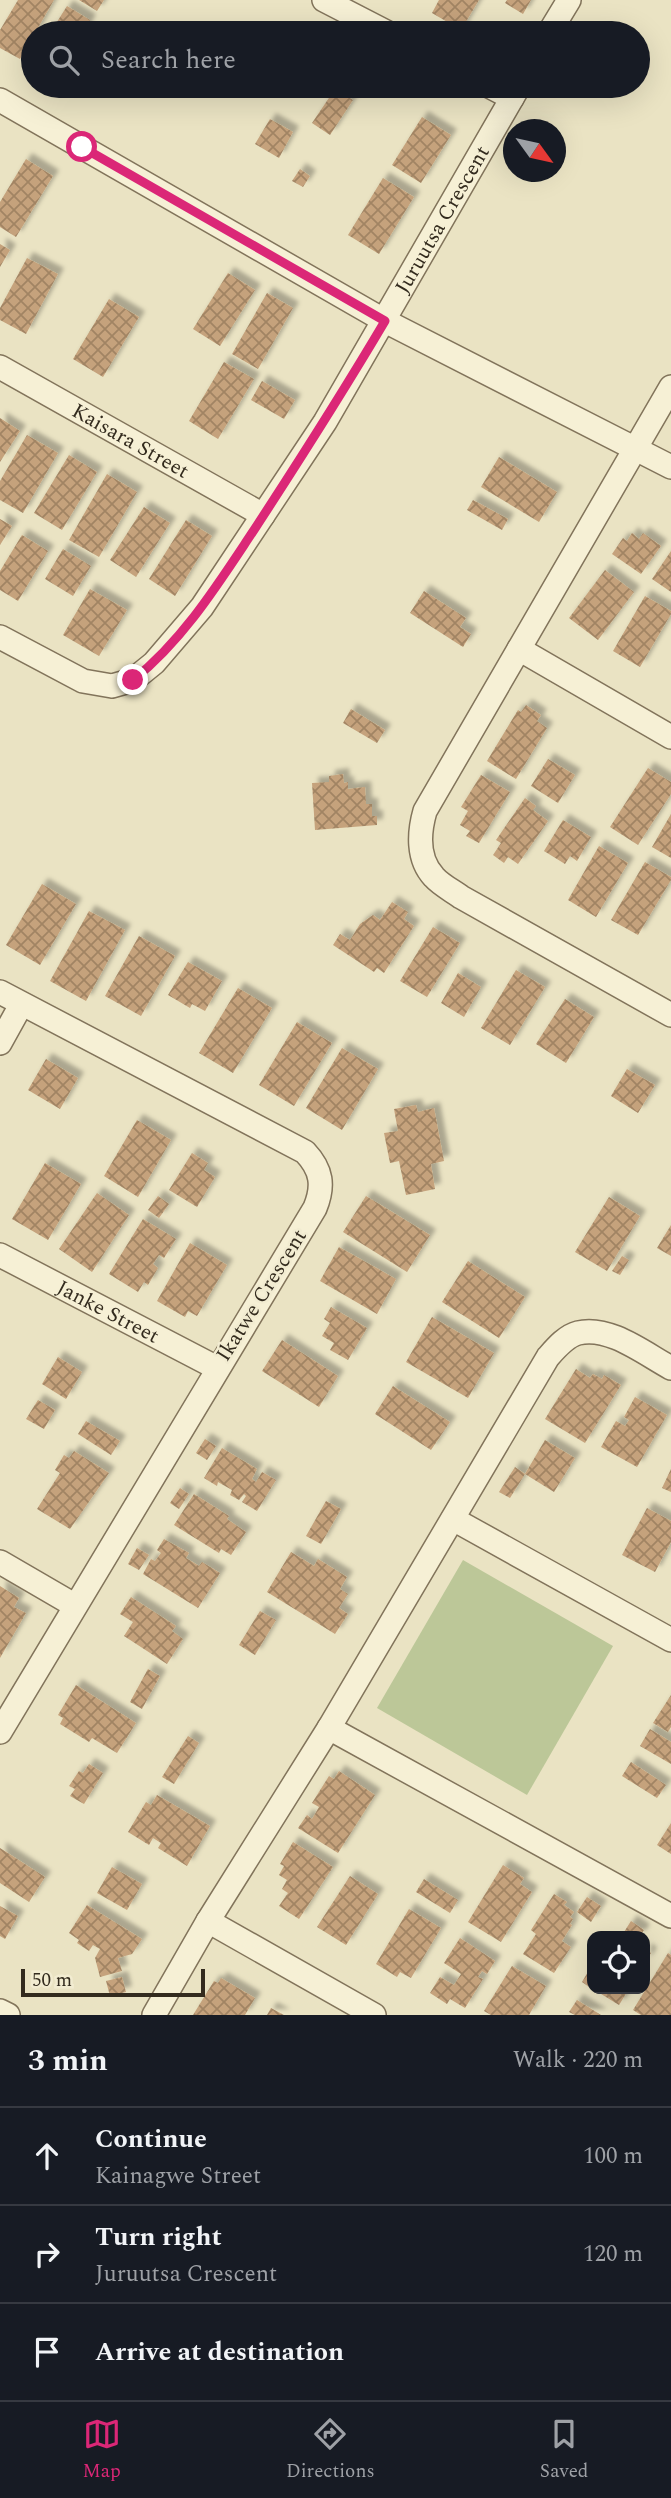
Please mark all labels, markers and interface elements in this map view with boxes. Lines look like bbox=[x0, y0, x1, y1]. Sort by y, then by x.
search box bbox=[21, 21, 650, 98]
text: Search here bbox=[101, 40, 236, 80]
icon: search bbox=[45, 41, 83, 79]
north arrow bbox=[503, 119, 566, 182]
route start bbox=[66, 131, 97, 162]
street label: Juruutsa Crescent bbox=[387, 140, 498, 300]
street label: Kaisara Street bbox=[66, 396, 195, 487]
route end bbox=[117, 664, 148, 695]
street label: Ikatwe Crescent bbox=[208, 1223, 315, 1368]
street label: Janke Street bbox=[51, 1272, 165, 1352]
map controls bbox=[587, 1931, 650, 1994]
button: locate bbox=[587, 1931, 650, 1994]
scale bar bbox=[21, 1966, 205, 1998]
text: 50 m bbox=[32, 1966, 72, 1995]
text: 3 min bbox=[28, 2038, 108, 2084]
text: Walk · 220 m bbox=[513, 2043, 643, 2078]
text: Continue bbox=[95, 2119, 207, 2159]
icon: ahead bbox=[28, 2137, 66, 2175]
text: 100 m bbox=[583, 2139, 643, 2174]
text: Kainagwe Street bbox=[95, 2159, 261, 2194]
text: Turn right bbox=[95, 2217, 222, 2257]
icon: right bbox=[28, 2235, 66, 2273]
text: 120 m bbox=[583, 2237, 643, 2272]
text: Juruutsa Crescent bbox=[95, 2257, 277, 2292]
text: Arrive at destination bbox=[95, 2332, 344, 2372]
icon: arrive bbox=[28, 2333, 66, 2371]
tab: Map bbox=[83, 2415, 121, 2486]
tab: Directions bbox=[286, 2415, 375, 2486]
tab: Saved bbox=[540, 2415, 588, 2486]

